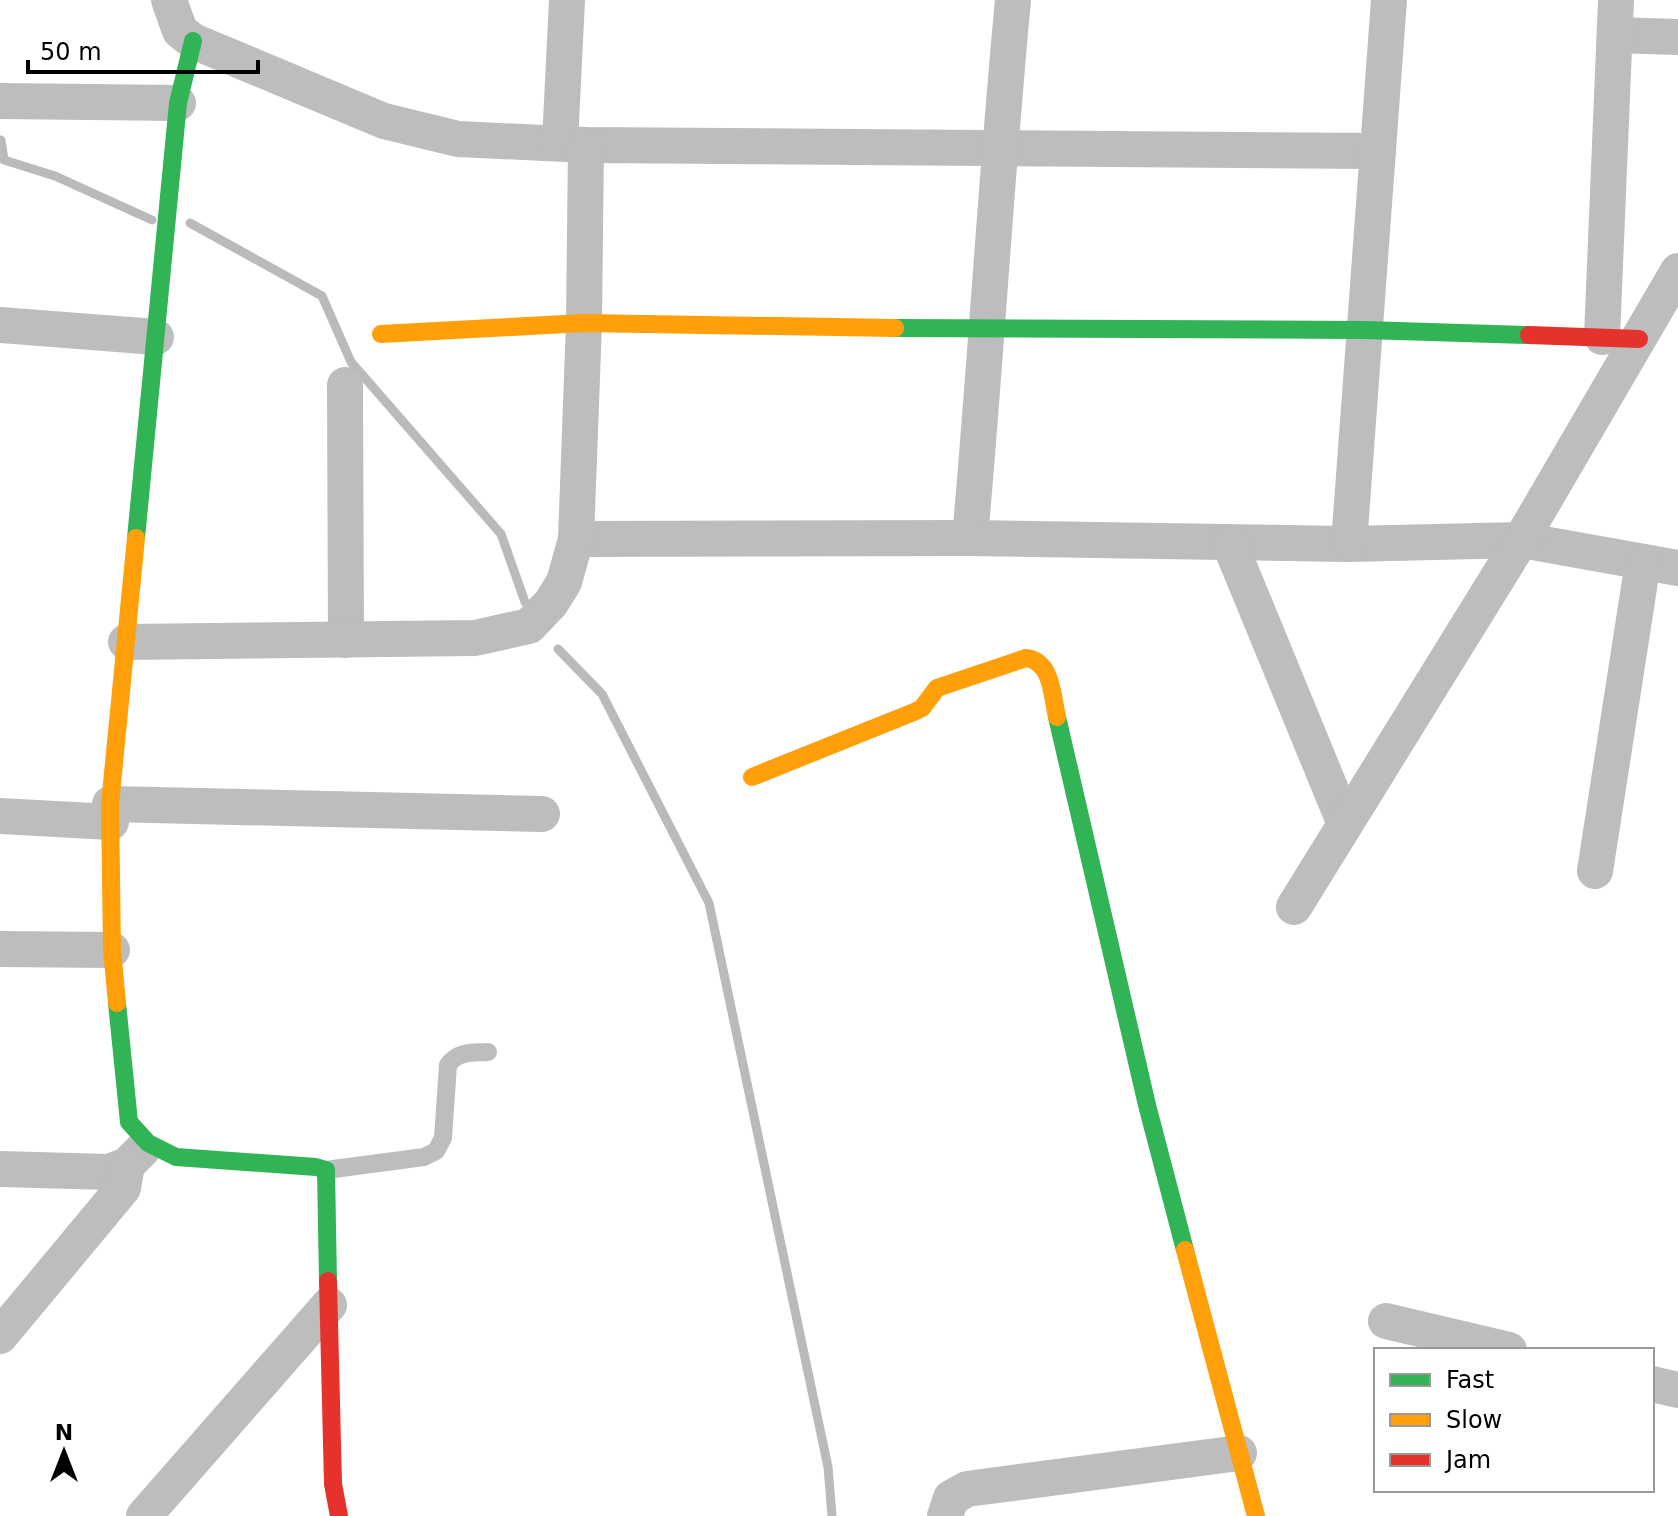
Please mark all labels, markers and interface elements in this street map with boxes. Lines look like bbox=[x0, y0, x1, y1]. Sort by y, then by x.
scale bar bbox=[28, 24, 258, 74]
text: 50 m bbox=[40, 38, 102, 66]
legend bbox=[1374, 1348, 1654, 1492]
text: Fast bbox=[1446, 1366, 1494, 1394]
text: Slow bbox=[1446, 1406, 1502, 1434]
north arrow bbox=[24, 1412, 104, 1492]
text: N bbox=[55, 1420, 73, 1445]
text: Jam bbox=[1444, 1446, 1491, 1474]

